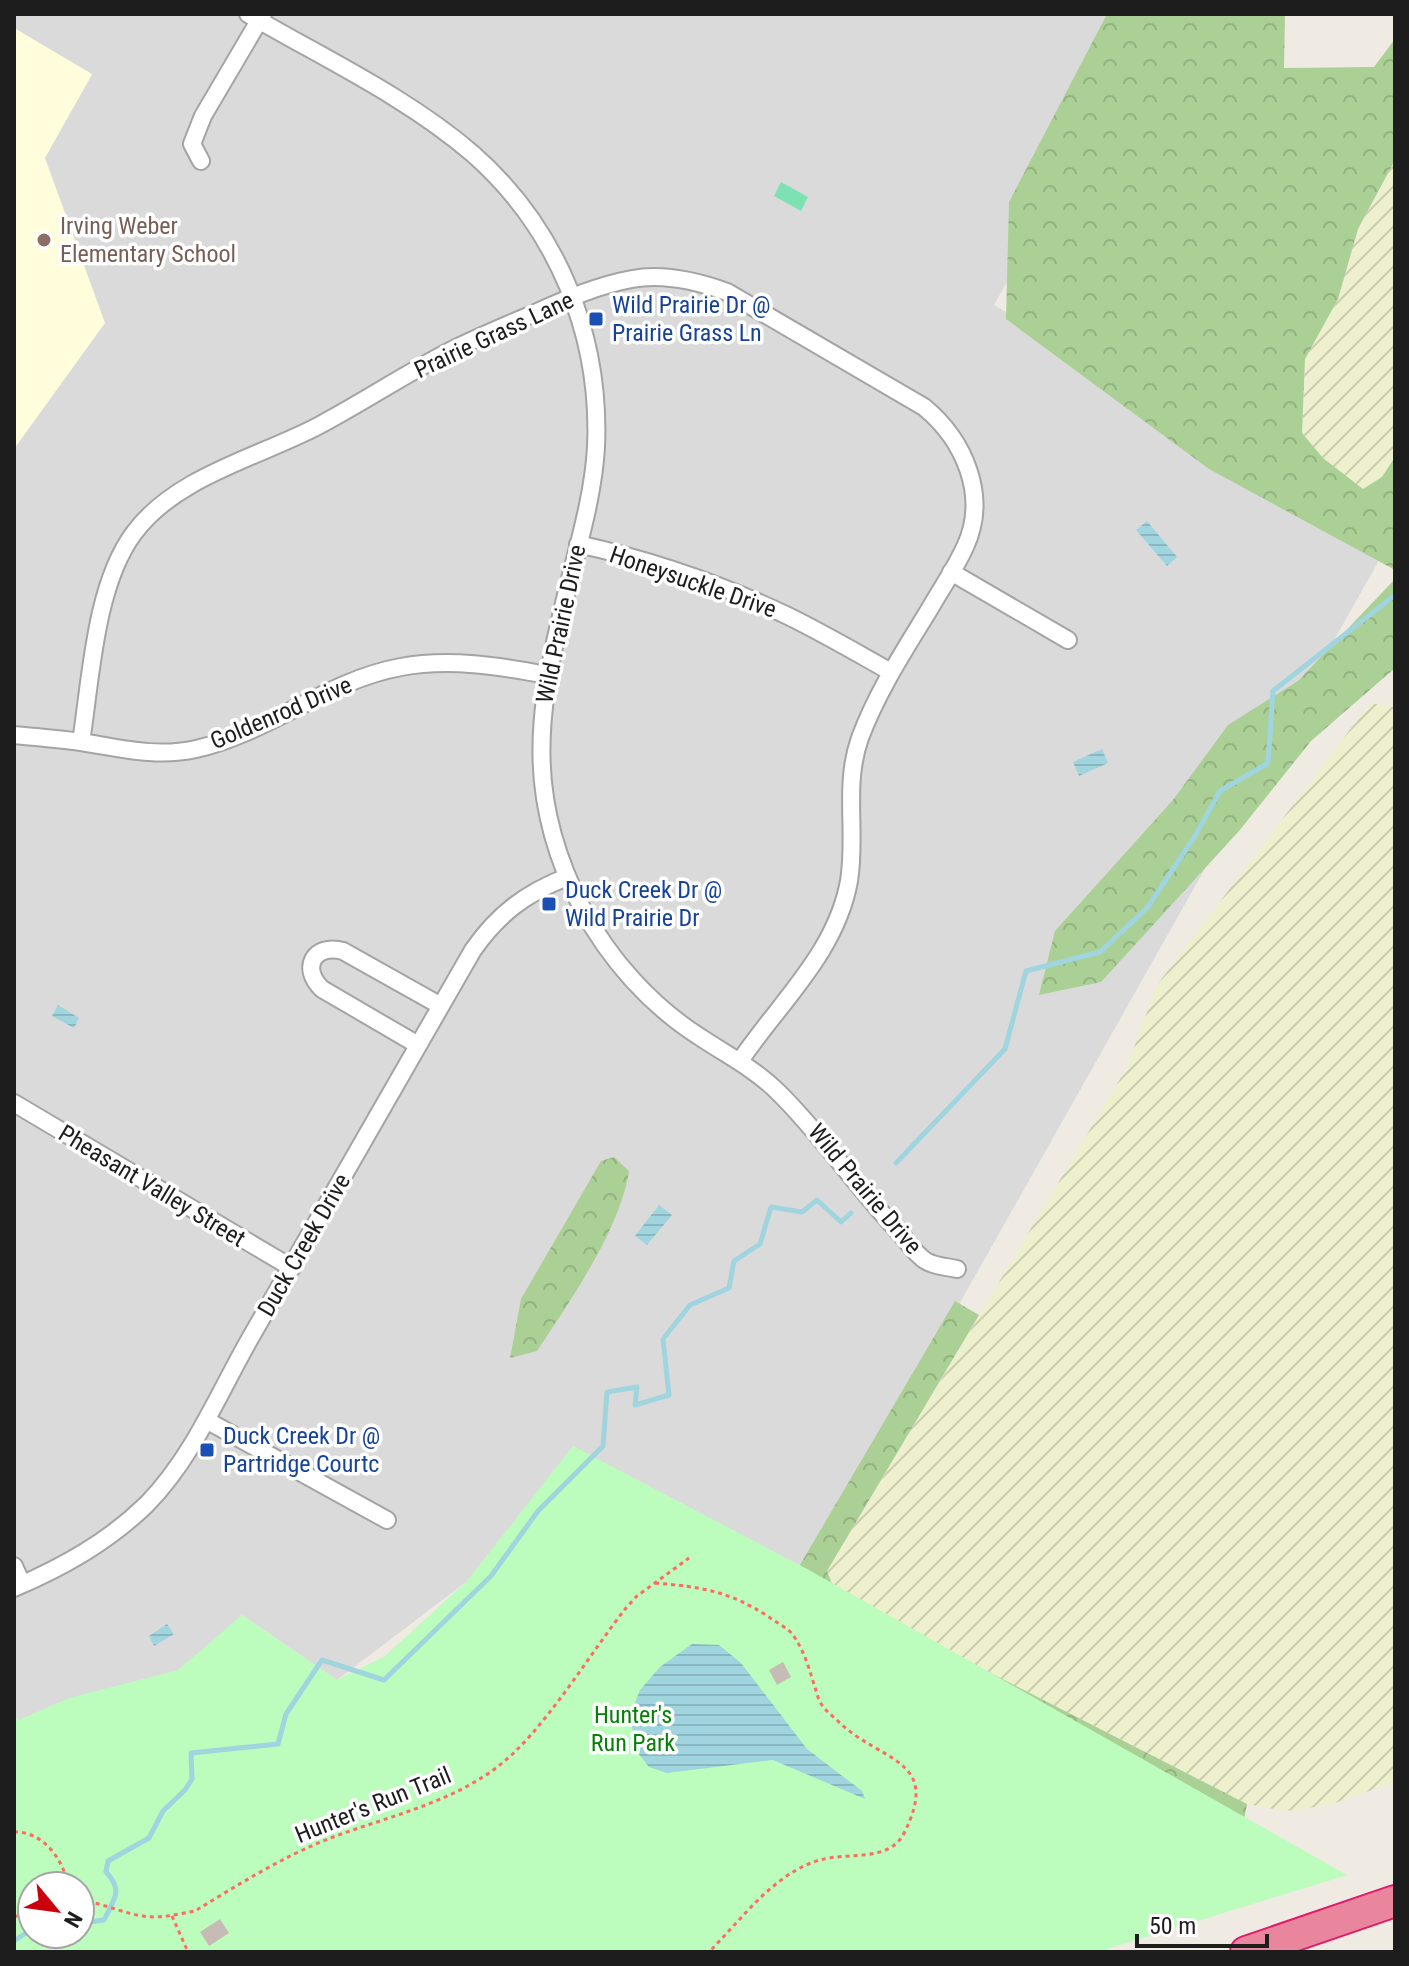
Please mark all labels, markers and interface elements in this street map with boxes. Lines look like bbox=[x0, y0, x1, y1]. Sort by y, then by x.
place label: Irving Weber Elementary School bbox=[60, 212, 236, 268]
marker: Irving Weber Elementary School bbox=[35, 231, 53, 249]
street label: Prairie Grass Lane bbox=[410, 286, 578, 384]
place label: Wild Prairie Dr @ Prairie Grass Ln bbox=[612, 291, 770, 347]
marker: Wild Prairie Dr @ Prairie Grass Ln bbox=[587, 310, 605, 328]
street label: Honeysuckle Drive bbox=[606, 540, 780, 624]
street label: Wild Prairie Drive bbox=[531, 542, 591, 706]
street label: Goldenrod Drive bbox=[206, 671, 356, 755]
place label: Duck Creek Dr @ Wild Prairie Dr bbox=[565, 876, 722, 932]
marker: Duck Creek Dr @ Wild Prairie Dr bbox=[540, 895, 558, 913]
street label: Wild Prairie Drive bbox=[802, 1118, 928, 1260]
street label: Pheasant Valley Street bbox=[54, 1119, 250, 1253]
street label: Duck Creek Drive bbox=[252, 1169, 356, 1321]
place label: Duck Creek Dr @ Partridge Courtc bbox=[223, 1422, 380, 1478]
marker: Duck Creek Dr @ Partridge Courtc bbox=[198, 1441, 216, 1459]
park label: Hunter's Run Park bbox=[591, 1701, 675, 1757]
street label: Hunter's Run Trail bbox=[291, 1761, 455, 1849]
north arrow bbox=[16, 1870, 96, 1950]
scale bar bbox=[1137, 1898, 1267, 1948]
text: N bbox=[59, 1907, 87, 1931]
text: 50 m bbox=[1149, 1912, 1196, 1940]

